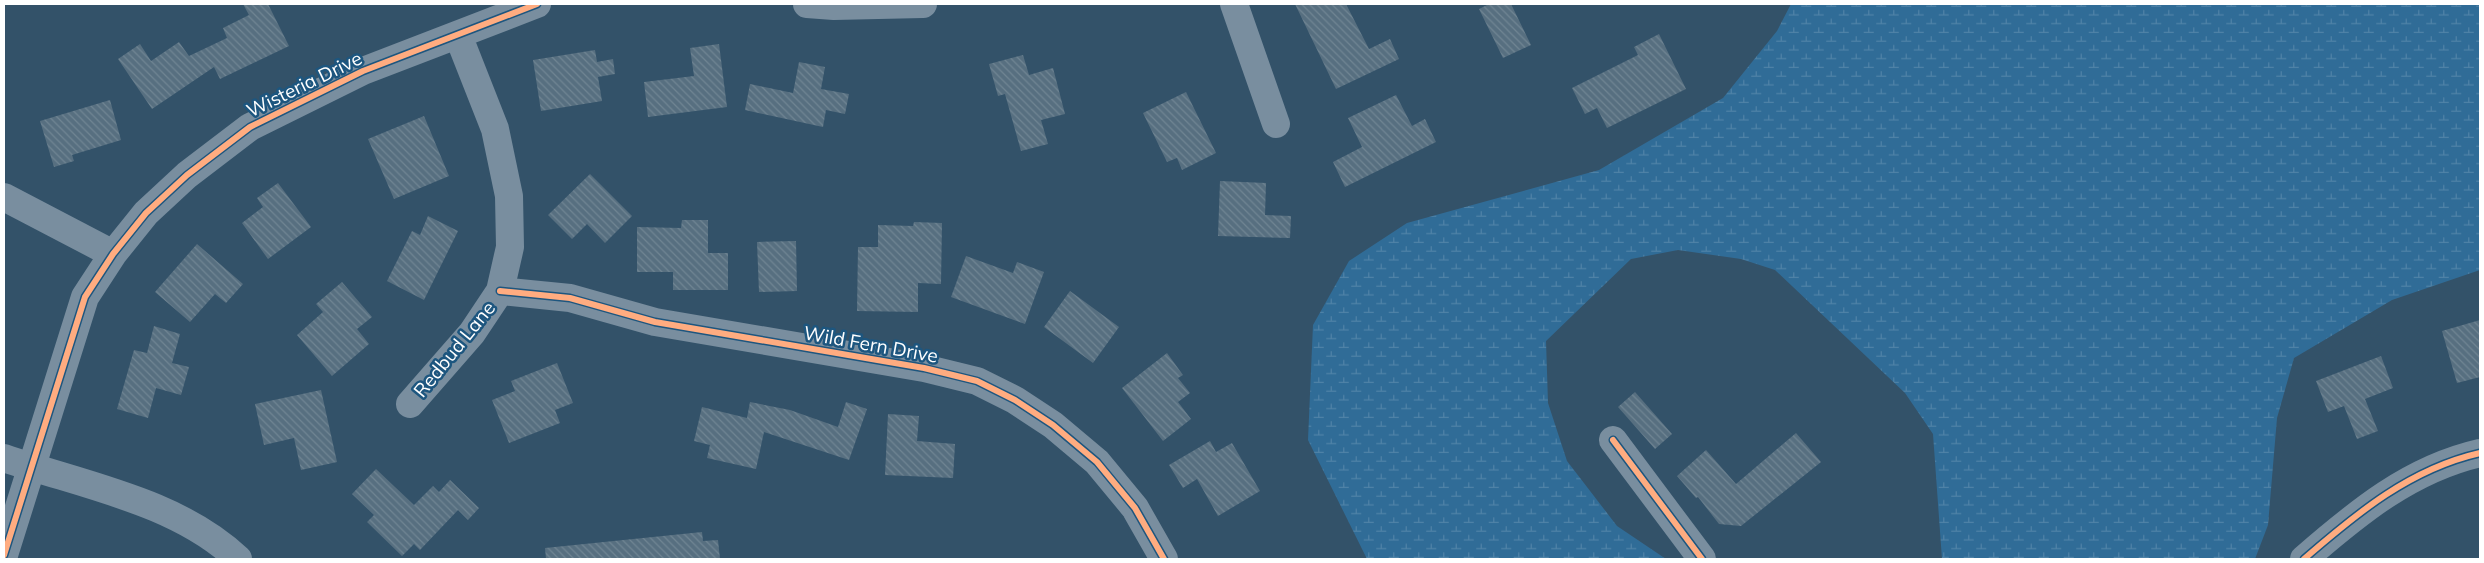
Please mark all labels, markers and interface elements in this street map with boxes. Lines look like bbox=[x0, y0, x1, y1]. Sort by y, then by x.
street label: Wisteria Drive bbox=[242, 46, 366, 122]
street label: Redbud Lane bbox=[408, 296, 500, 402]
street label: Wild Fern Drive bbox=[802, 320, 940, 368]

